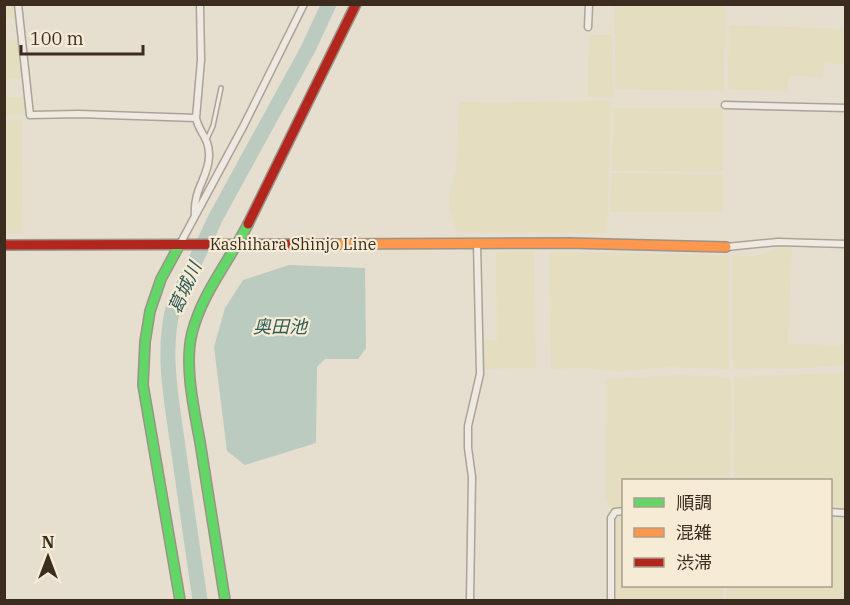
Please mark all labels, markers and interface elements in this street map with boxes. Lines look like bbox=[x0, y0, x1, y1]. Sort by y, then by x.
scale bar bbox=[21, 18, 142, 56]
text: 100 m bbox=[30, 27, 84, 50]
street label: Kashihara Shinjo Line bbox=[210, 234, 376, 254]
water label: 葛城川 bbox=[163, 257, 207, 317]
water label: 奥田池 bbox=[253, 315, 309, 338]
legend bbox=[622, 479, 832, 587]
text: 順調 bbox=[676, 491, 712, 514]
text: 混雑 bbox=[676, 521, 712, 544]
north arrow bbox=[18, 527, 78, 587]
text: N bbox=[42, 532, 54, 552]
text: 渋滞 bbox=[676, 551, 712, 574]

